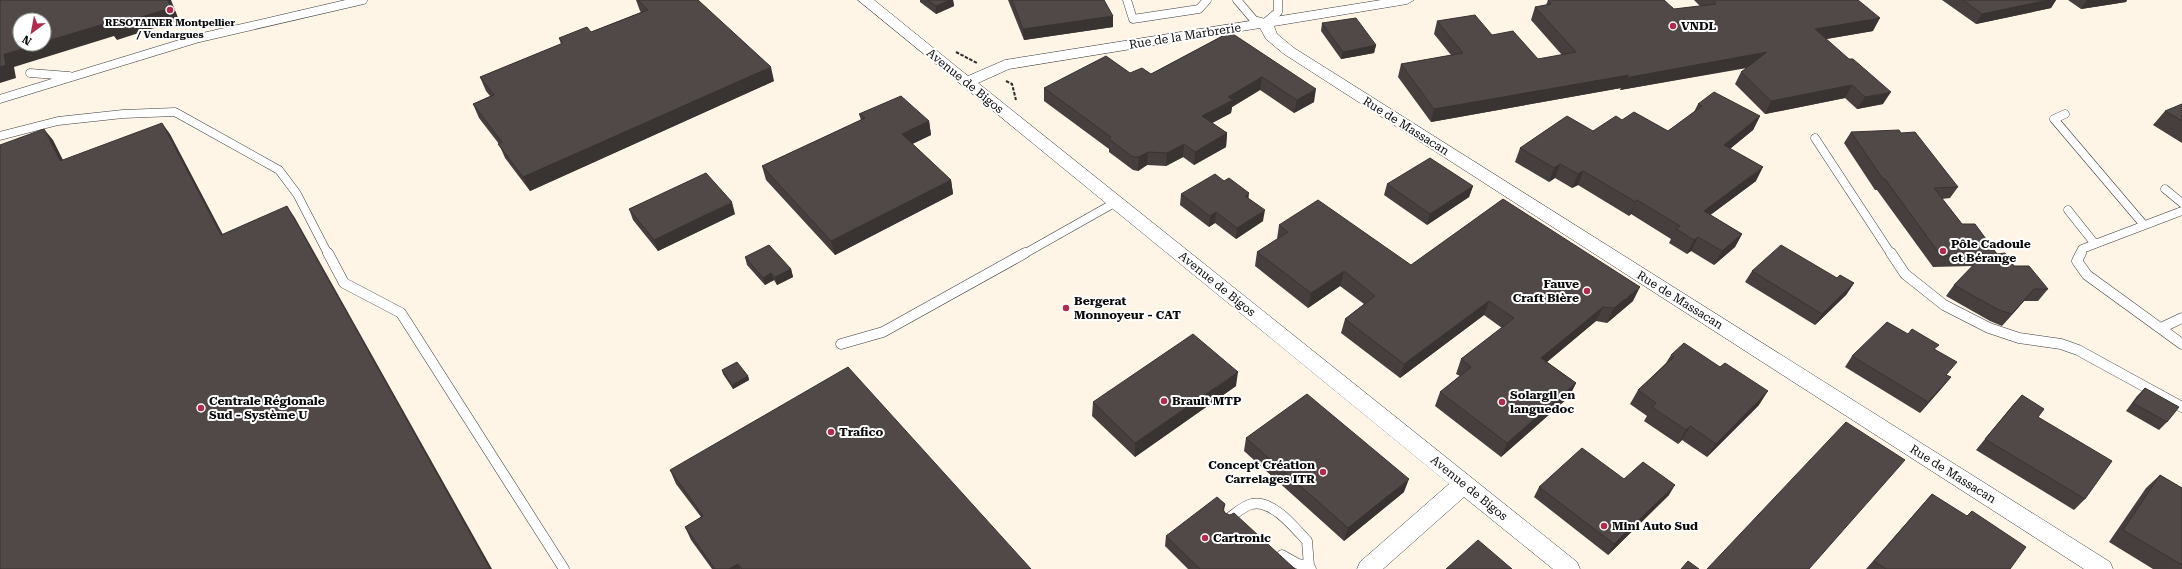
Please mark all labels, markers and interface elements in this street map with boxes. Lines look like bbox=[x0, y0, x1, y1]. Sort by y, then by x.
marker: RESOTAINER Montpellier / Vendargues bbox=[165, 5, 175, 15]
north arrow bbox=[12, 12, 52, 52]
place label: RESOTAINER Montpellier / Vendargues bbox=[105, 17, 235, 40]
place label: VNDL bbox=[1681, 19, 1717, 33]
street label: Rue de la Marbrerie bbox=[1128, 20, 1242, 52]
marker: VNDL bbox=[1668, 21, 1678, 31]
text: N bbox=[19, 32, 34, 48]
street label: Avenue de Bigos bbox=[924, 46, 1006, 116]
street label: Rue de Massacan bbox=[1360, 94, 1452, 158]
place label: Pôle Cadoule et Bérange bbox=[1951, 237, 2031, 265]
marker: Pôle Cadoule et Bérange bbox=[1938, 246, 1948, 256]
street label: Avenue de Bigos bbox=[1176, 249, 1258, 319]
street label: Rue de Massacan bbox=[1634, 268, 1726, 332]
place label: Fauve Craft Bière bbox=[1513, 277, 1579, 305]
marker: Fauve Craft Bière bbox=[1582, 286, 1592, 296]
place label: Bergerat Monnoyeur - CAT bbox=[1074, 294, 1181, 322]
marker: Bergerat Monnoyeur - CAT bbox=[1061, 303, 1071, 313]
place label: Solargil en languedoc bbox=[1510, 388, 1575, 416]
place label: Centrale Régionale Sud - Système U bbox=[209, 394, 325, 422]
place label: Brault MTP bbox=[1172, 394, 1242, 408]
marker: Brault MTP bbox=[1159, 396, 1169, 406]
marker: Solargil en languedoc bbox=[1497, 397, 1507, 407]
marker: Centrale Régionale Sud - Système U bbox=[196, 403, 206, 413]
place label: Trafico bbox=[839, 425, 883, 439]
marker: Trafico bbox=[826, 427, 836, 437]
street label: Rue de Massacan bbox=[1907, 442, 1999, 506]
street label: Avenue de Bigos bbox=[1428, 453, 1510, 523]
place label: Concept Création Carrelages ITR bbox=[1208, 458, 1315, 486]
marker: Concept Création Carrelages ITR bbox=[1318, 467, 1328, 477]
place label: Mini Auto Sud bbox=[1612, 519, 1698, 533]
marker: Mini Auto Sud bbox=[1599, 521, 1609, 531]
place label: Cartronic bbox=[1213, 531, 1271, 545]
marker: Cartronic bbox=[1200, 533, 1210, 543]

